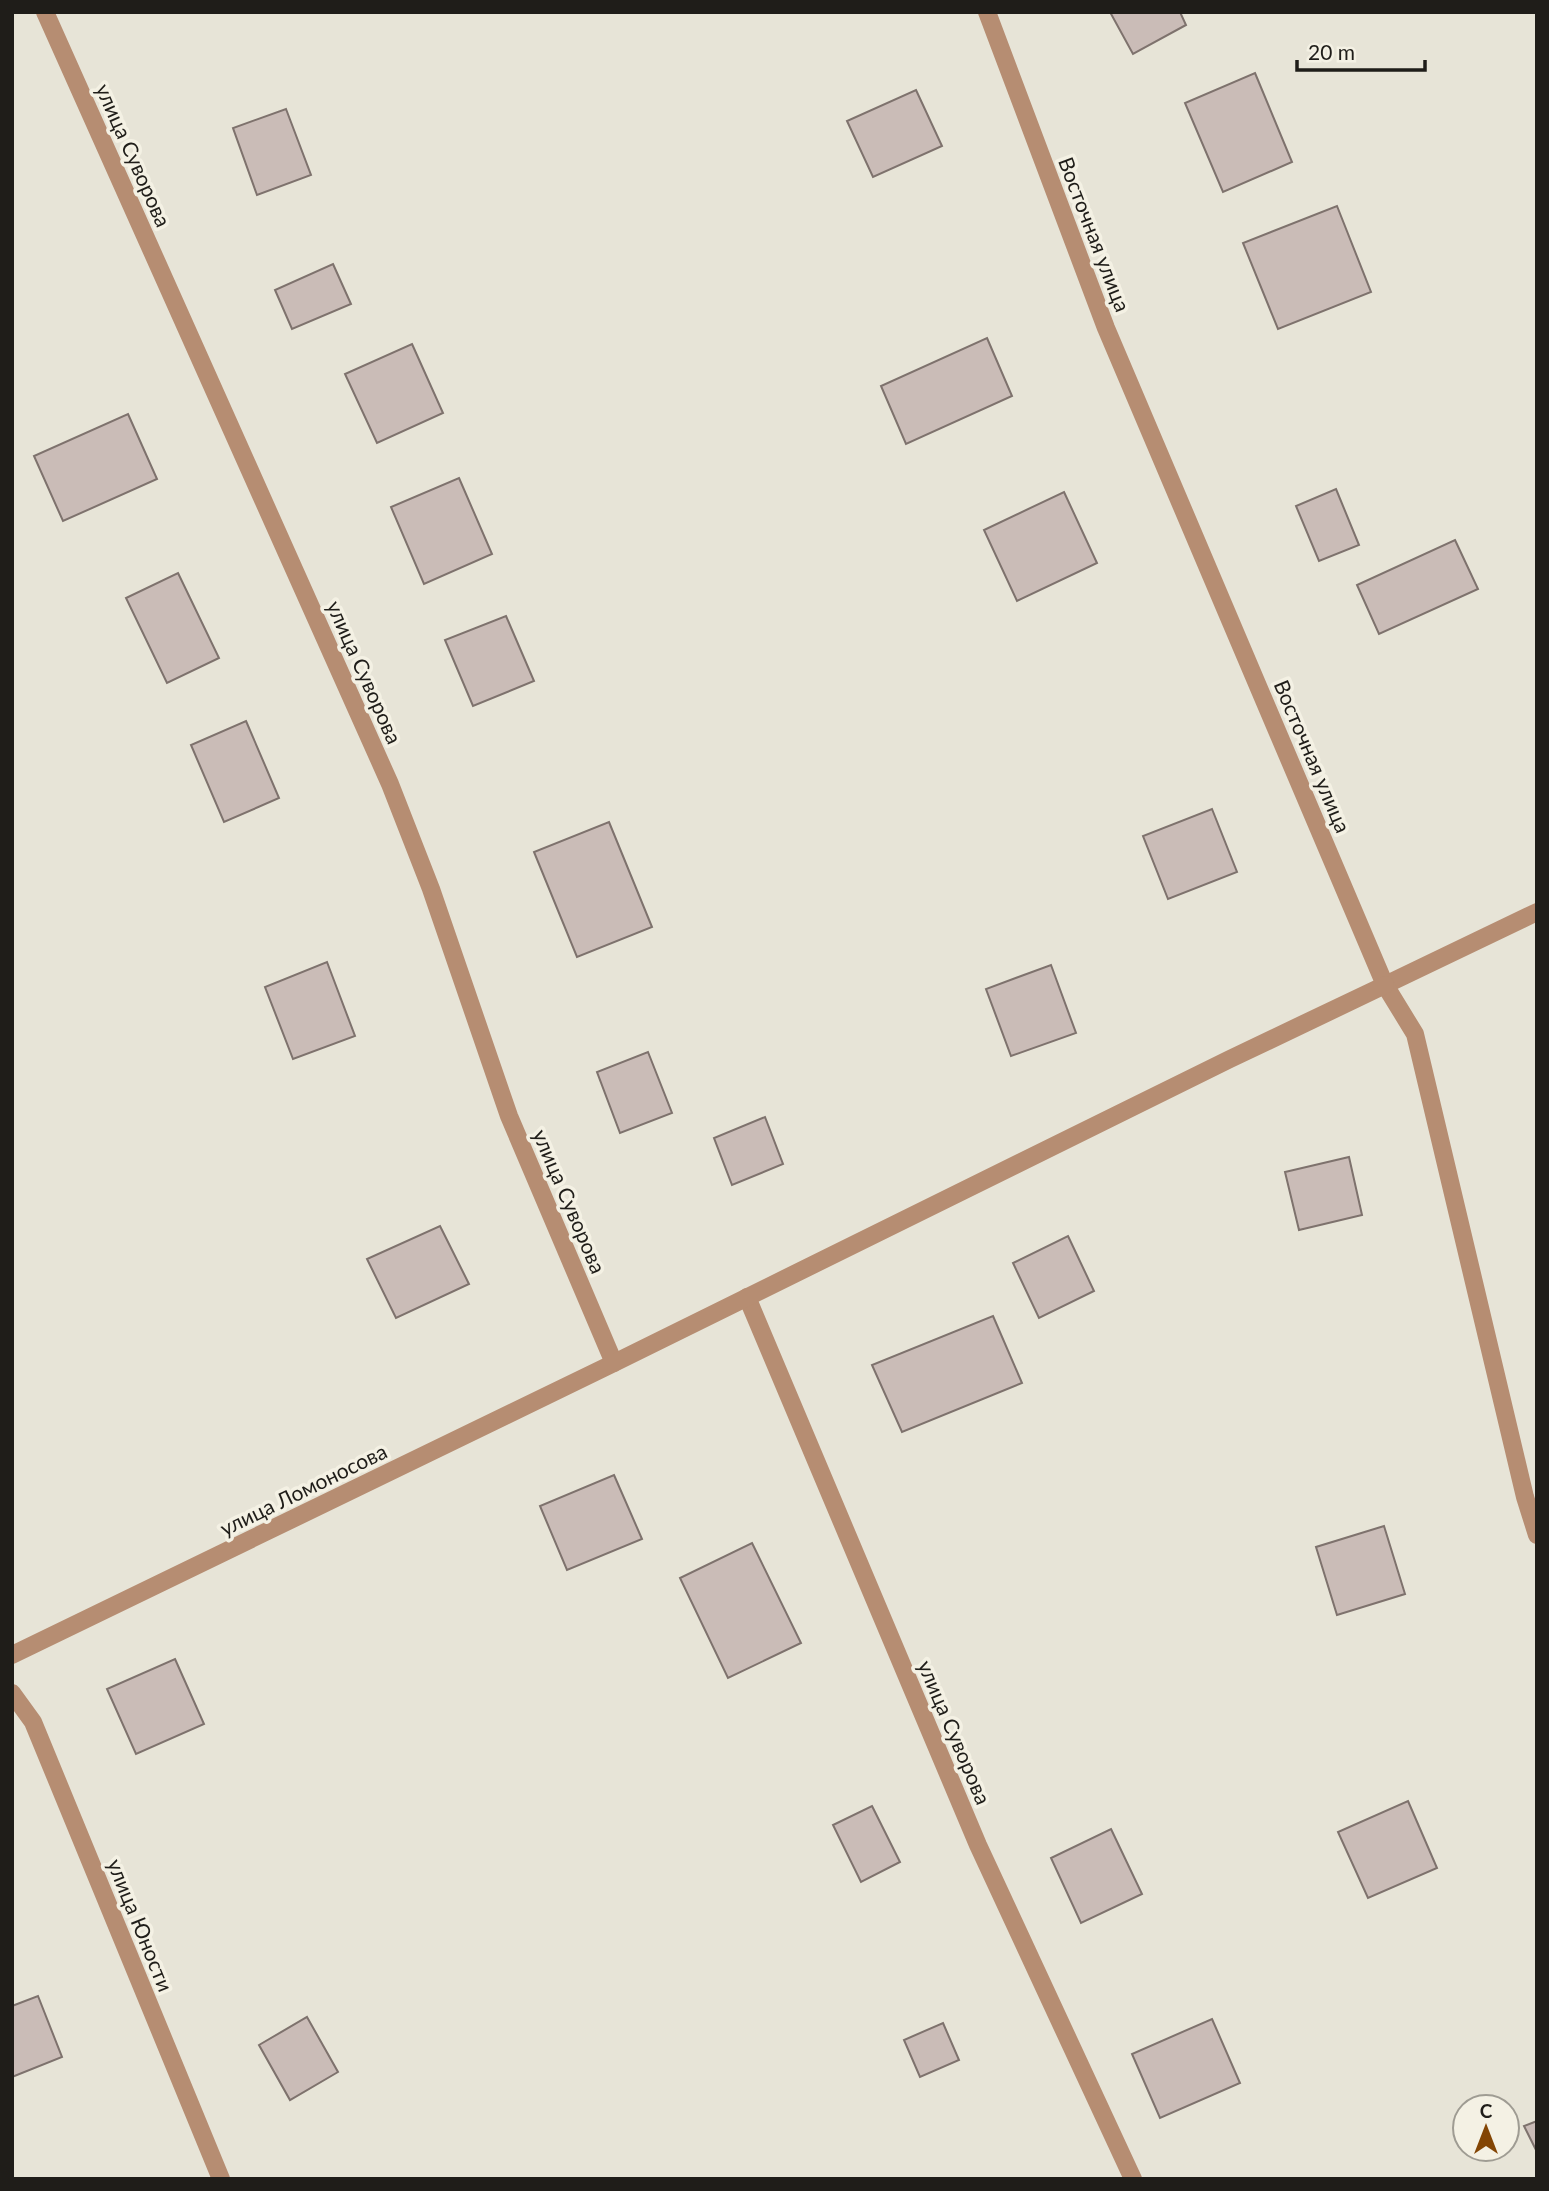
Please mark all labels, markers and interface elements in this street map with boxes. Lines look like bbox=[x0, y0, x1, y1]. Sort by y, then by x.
scale bar bbox=[1297, 28, 1425, 72]
text: 20 m bbox=[1308, 39, 1355, 64]
street label: улица Суворова bbox=[91, 80, 177, 230]
street label: Восточная улица bbox=[1054, 153, 1136, 315]
street label: улица Суворова bbox=[322, 597, 408, 747]
street label: Восточная улица bbox=[1270, 676, 1356, 836]
street label: улица Суворова bbox=[528, 1125, 612, 1277]
street label: улица Ломоносова bbox=[215, 1438, 391, 1540]
street label: улица Суворова bbox=[913, 1656, 997, 1808]
street label: улица Юности bbox=[103, 1855, 179, 1995]
north arrow bbox=[1451, 2093, 1521, 2163]
text: С bbox=[1480, 2099, 1493, 2122]

